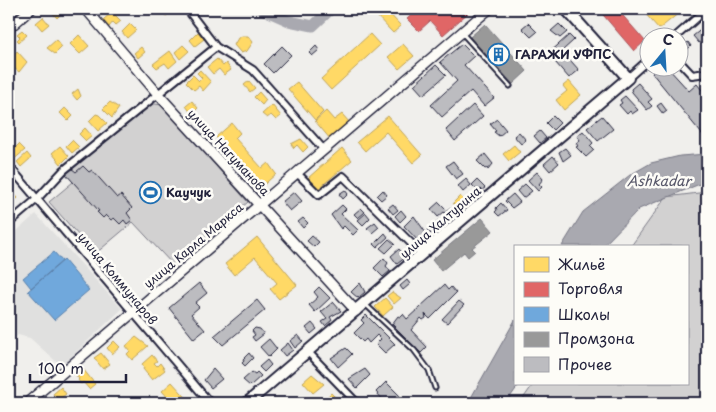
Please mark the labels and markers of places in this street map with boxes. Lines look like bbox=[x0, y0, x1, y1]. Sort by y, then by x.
building icon: ГАРАЖИ УФПС bbox=[487, 42, 511, 66]
place label: ГАРАЖИ УФПС bbox=[515, 45, 611, 63]
sports icon: Каучук bbox=[138, 180, 162, 204]
place label: Каучук bbox=[166, 183, 212, 201]

